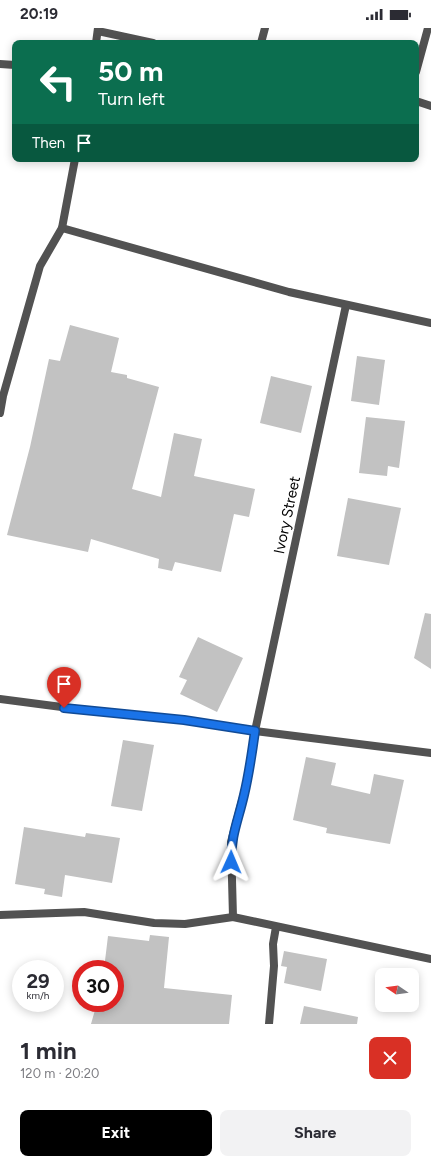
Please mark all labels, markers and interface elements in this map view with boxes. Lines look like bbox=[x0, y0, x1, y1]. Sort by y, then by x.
text: 20:19 bbox=[20, 5, 58, 23]
text: 50 m bbox=[98, 54, 164, 88]
icon: left bbox=[32, 56, 84, 108]
text: Turn left bbox=[98, 88, 165, 110]
icon: arrive bbox=[73, 132, 95, 154]
text: Then bbox=[32, 134, 65, 152]
street label: Ivory Street bbox=[270, 474, 304, 556]
pin bbox=[47, 667, 81, 708]
icon: arrive bbox=[53, 673, 75, 695]
position arrow bbox=[210, 841, 252, 883]
speed limit sign: 30 bbox=[72, 960, 124, 1012]
north arrow bbox=[375, 968, 419, 1012]
map controls bbox=[375, 968, 419, 1012]
text: 29 bbox=[26, 969, 50, 993]
text: km/h bbox=[27, 989, 49, 1002]
text: 1 min bbox=[20, 1036, 77, 1065]
button: close bbox=[369, 1037, 411, 1079]
text: 120 m · 20:20 bbox=[20, 1066, 99, 1081]
button: Exit bbox=[20, 1110, 212, 1156]
button: Share bbox=[220, 1110, 411, 1156]

